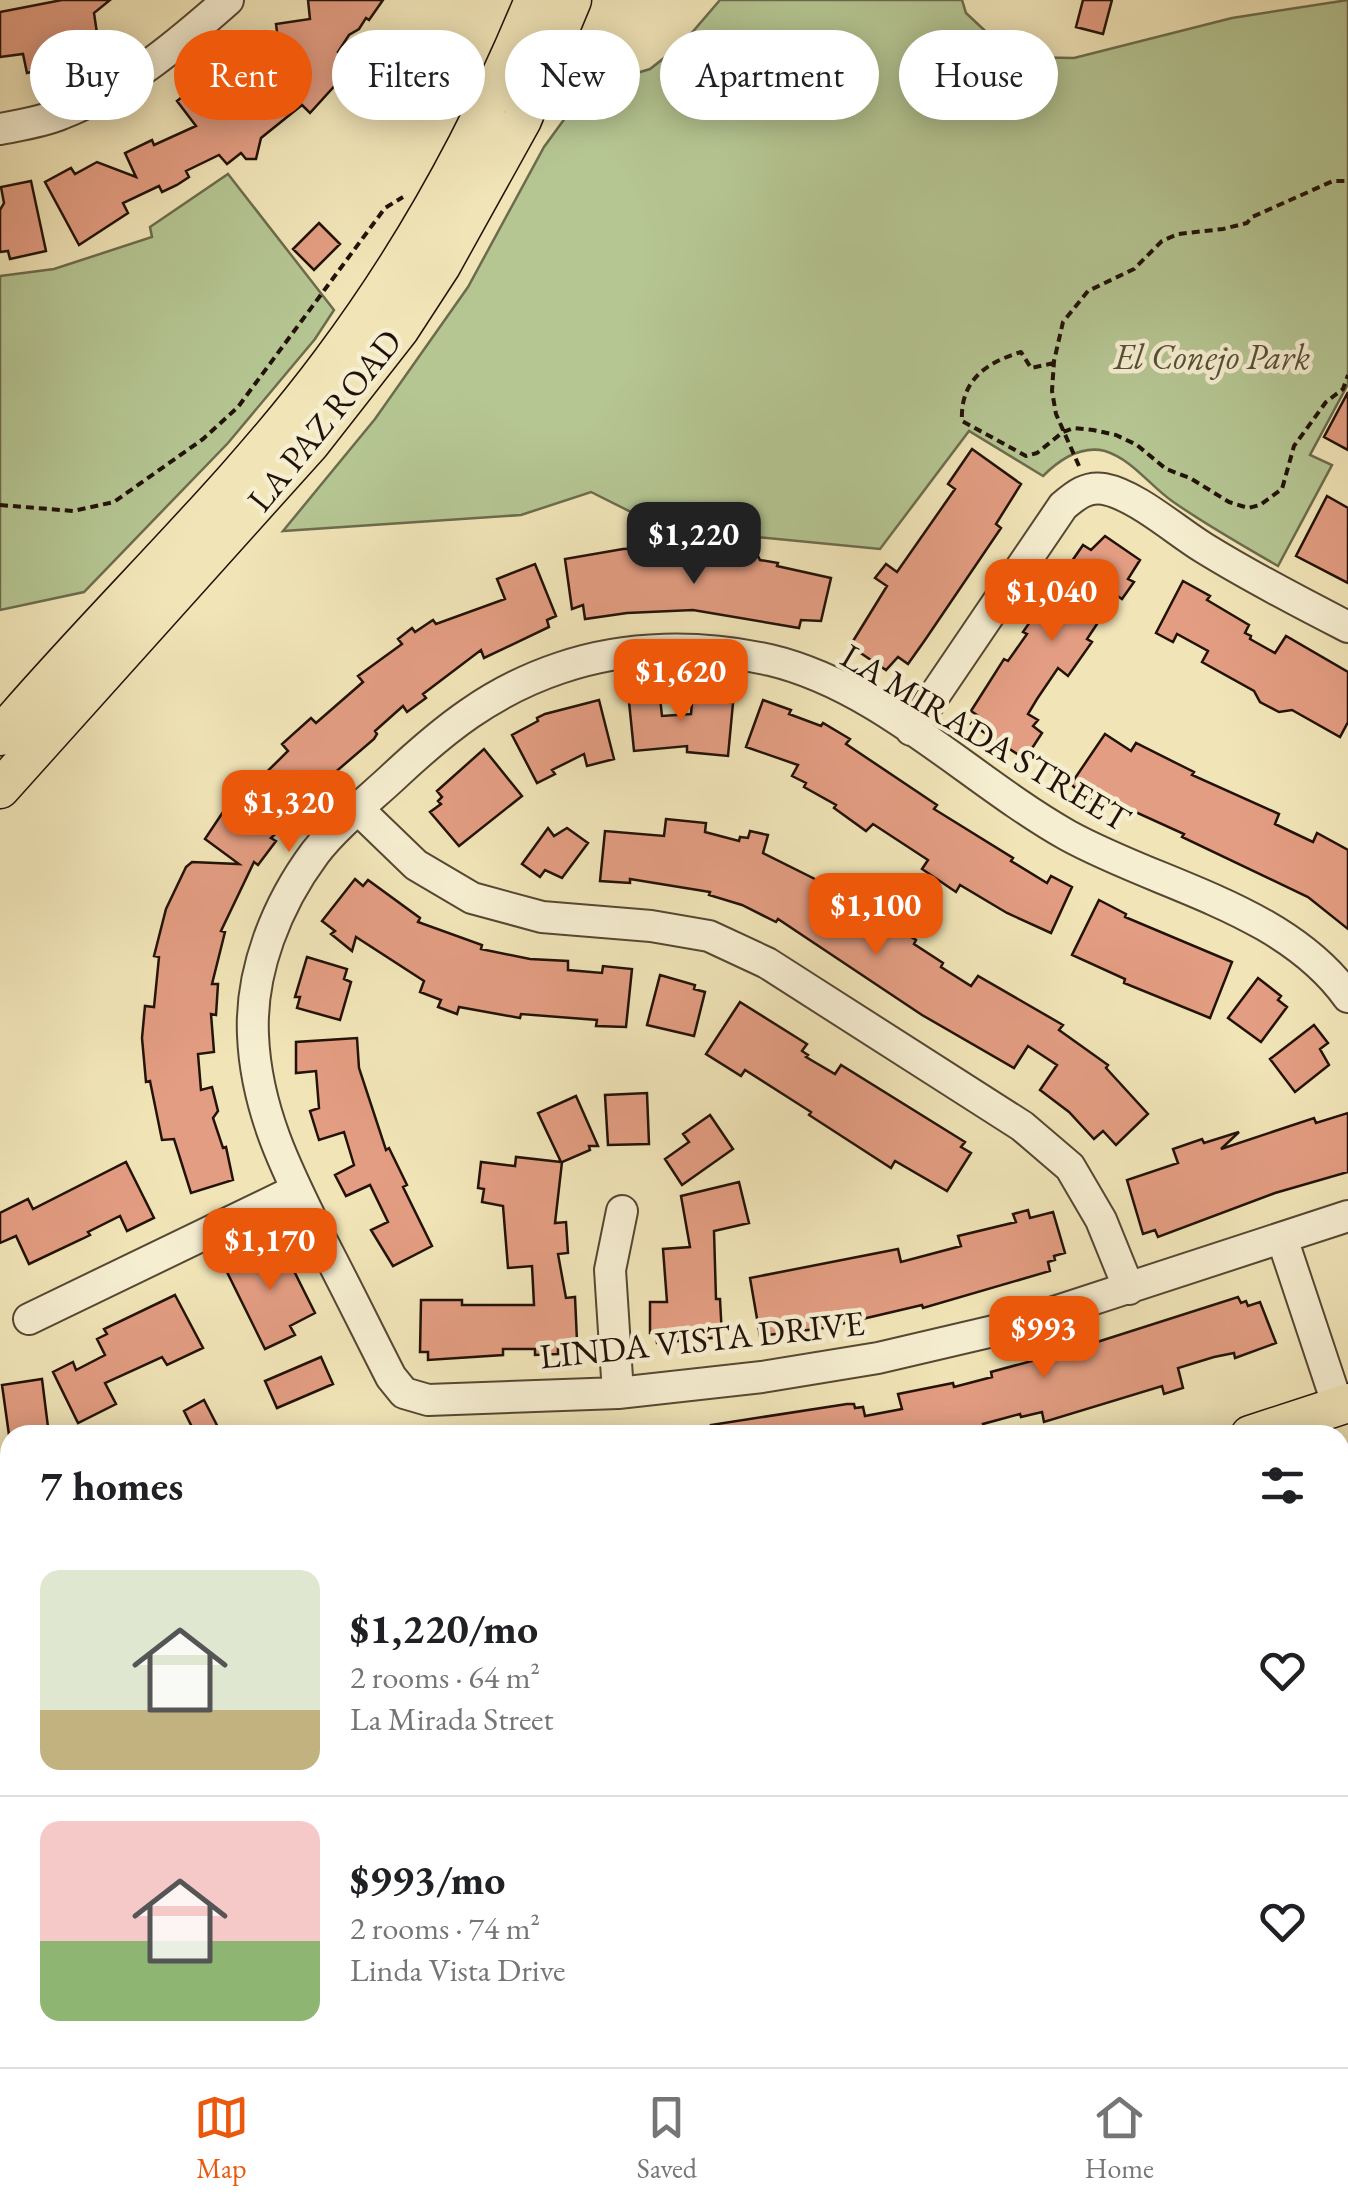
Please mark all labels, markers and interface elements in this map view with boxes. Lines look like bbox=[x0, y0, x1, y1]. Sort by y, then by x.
chip: Buy bbox=[30, 30, 154, 120]
chip: Rent bbox=[174, 30, 312, 120]
chip: Filters bbox=[332, 30, 485, 120]
chip: New bbox=[505, 30, 640, 120]
chip: Apartment bbox=[660, 30, 879, 120]
chip: House bbox=[899, 30, 1058, 120]
street label: LA PAZ ROAD bbox=[237, 320, 411, 520]
park label: El Conejo Park bbox=[1112, 334, 1310, 380]
pin: $1,220 bbox=[613, 502, 775, 587]
text: $1,220 bbox=[649, 513, 739, 555]
pin: $1,040 bbox=[971, 559, 1133, 644]
text: $1,040 bbox=[1007, 570, 1097, 612]
street label: LA MIRADA STREET bbox=[833, 633, 1139, 842]
pin: $1,620 bbox=[600, 639, 762, 724]
text: $1,620 bbox=[636, 650, 726, 692]
pin: $1,320 bbox=[208, 770, 370, 855]
text: $1,320 bbox=[244, 781, 334, 823]
pin: $1,100 bbox=[795, 873, 957, 958]
text: $1,100 bbox=[831, 884, 921, 926]
pin: $1,170 bbox=[189, 1208, 351, 1293]
text: $1,170 bbox=[225, 1219, 315, 1261]
pin: $993 bbox=[985, 1296, 1103, 1381]
street label: LINDA VISTA DRIVE bbox=[537, 1300, 867, 1378]
text: $993 bbox=[1011, 1307, 1077, 1349]
text: 7 homes bbox=[40, 1458, 183, 1513]
icon: filters bbox=[1255, 1458, 1310, 1513]
text: $1,220/mo bbox=[350, 1601, 538, 1656]
icon: home bbox=[120, 1610, 240, 1730]
icon: heart bbox=[1255, 1643, 1310, 1698]
text: 2 rooms · 64 m² bbox=[350, 1656, 540, 1698]
text: La Mirada Street bbox=[350, 1698, 554, 1740]
text: $993/mo bbox=[350, 1852, 506, 1907]
icon: home bbox=[120, 1861, 240, 1981]
icon: heart bbox=[1255, 1894, 1310, 1949]
text: 2 rooms · 74 m² bbox=[350, 1907, 540, 1949]
text: Linda Vista Drive bbox=[350, 1949, 565, 1991]
tab: Map bbox=[194, 2090, 249, 2186]
tab: Saved bbox=[637, 2090, 697, 2186]
tab: Home bbox=[1085, 2090, 1154, 2186]

